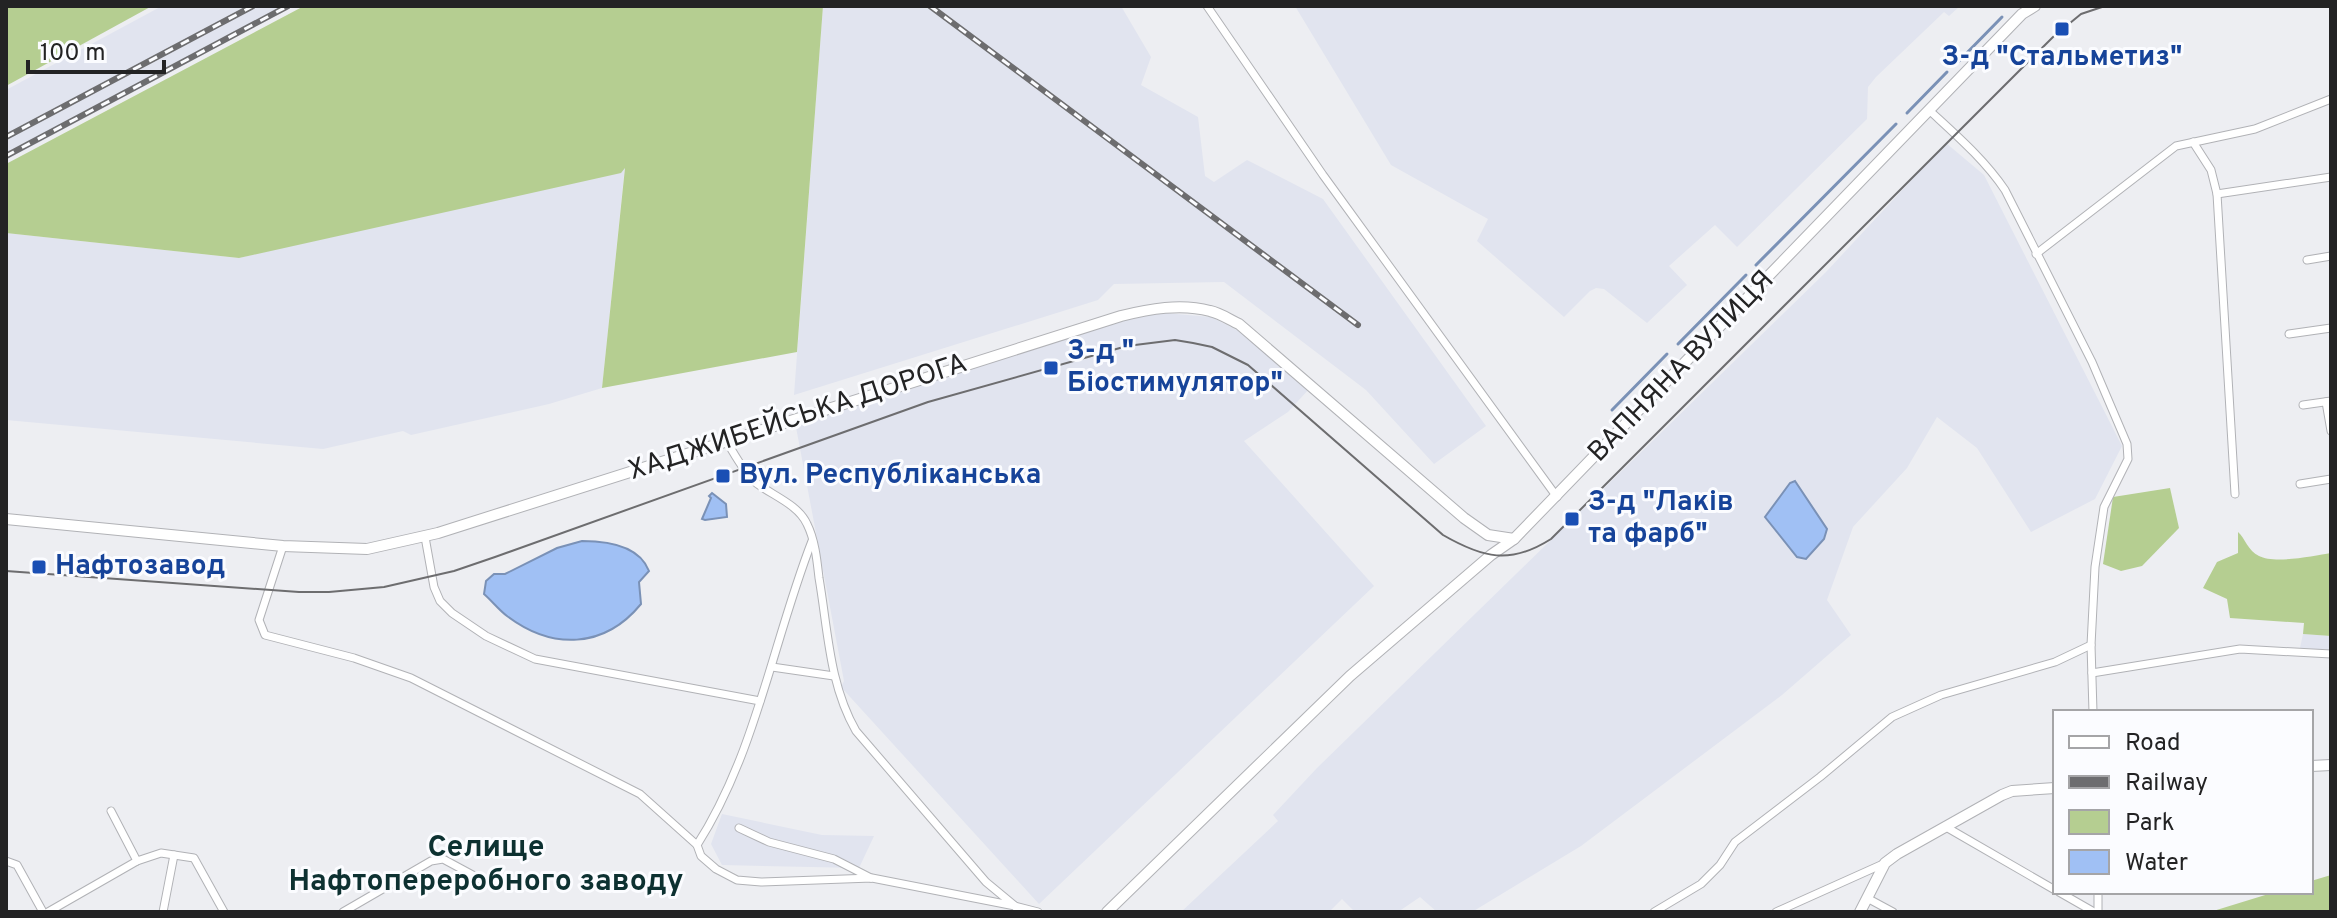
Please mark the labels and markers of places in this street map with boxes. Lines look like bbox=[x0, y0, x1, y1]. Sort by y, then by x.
marker: З-д "Стальметиз" bbox=[2053, 20, 2071, 38]
place label: З-д "Стальметиз" bbox=[1942, 40, 2182, 76]
place label: З-д " Біостимулятор" bbox=[1067, 334, 1283, 402]
marker: З-д " Біостимулятор" bbox=[1042, 359, 1060, 377]
place label: Вул. Республіканська bbox=[739, 458, 1041, 494]
marker: Вул. Республіканська bbox=[714, 467, 732, 485]
place label: З-д "Лаків та фарб" bbox=[1588, 485, 1734, 553]
marker: З-д "Лаків та фарб" bbox=[1563, 510, 1581, 528]
place label: Нафтозавод bbox=[55, 549, 225, 585]
marker: Нафтозавод bbox=[30, 558, 48, 576]

